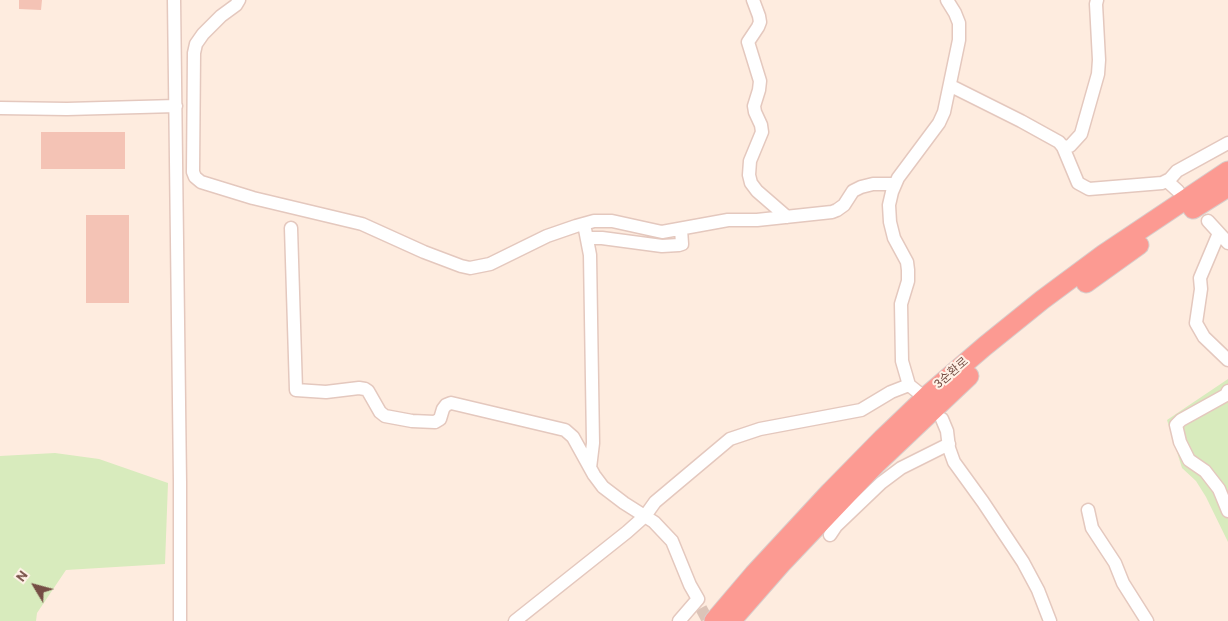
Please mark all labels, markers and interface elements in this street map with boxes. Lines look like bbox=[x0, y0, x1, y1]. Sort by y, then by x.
street label: 3순환로 bbox=[932, 355, 972, 393]
north arrow bbox=[10, 561, 60, 611]
text: N bbox=[13, 568, 32, 586]

